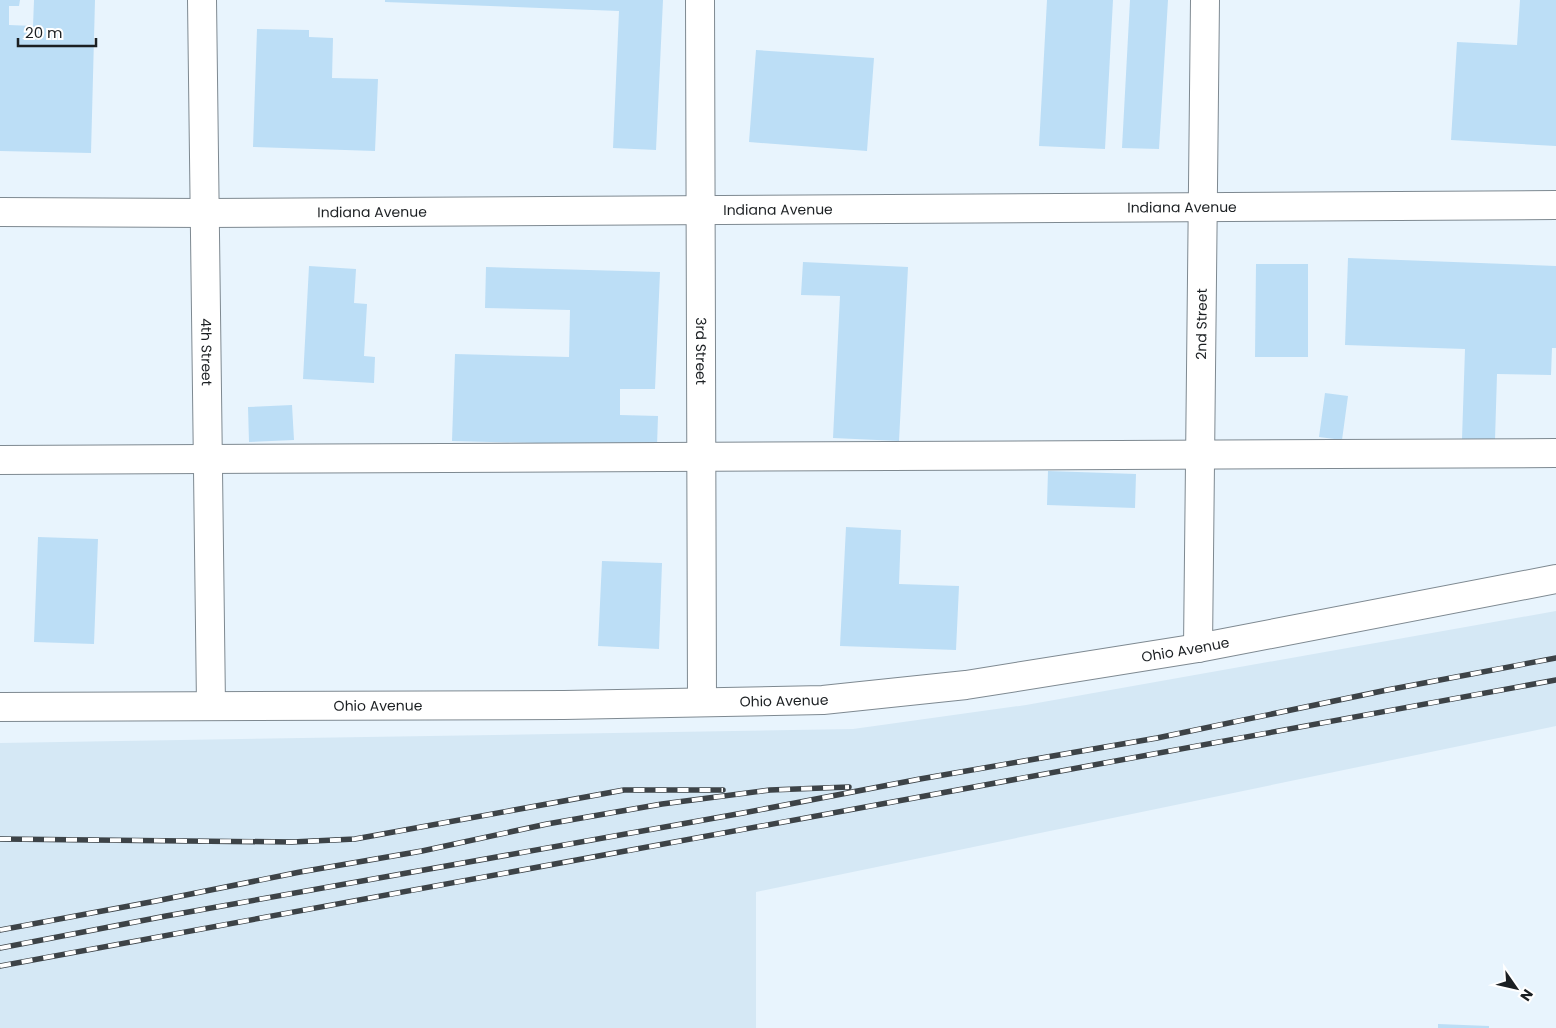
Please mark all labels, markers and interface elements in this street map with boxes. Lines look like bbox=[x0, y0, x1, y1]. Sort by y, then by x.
scale bar bbox=[18, 15, 95, 47]
text: 20 m bbox=[25, 22, 63, 43]
street label: Indiana Avenue bbox=[1127, 197, 1237, 218]
street label: Indiana Avenue bbox=[723, 199, 833, 220]
street label: Indiana Avenue bbox=[317, 202, 427, 222]
street label: 2nd Street bbox=[1191, 288, 1212, 360]
street label: 3rd Street bbox=[691, 317, 711, 385]
street label: 4th Street bbox=[196, 318, 217, 386]
street label: Ohio Avenue bbox=[1140, 632, 1231, 667]
street label: Ohio Avenue bbox=[739, 689, 830, 712]
street label: Ohio Avenue bbox=[334, 696, 423, 716]
north arrow bbox=[1491, 963, 1541, 1013]
text: N bbox=[1516, 985, 1538, 1005]

